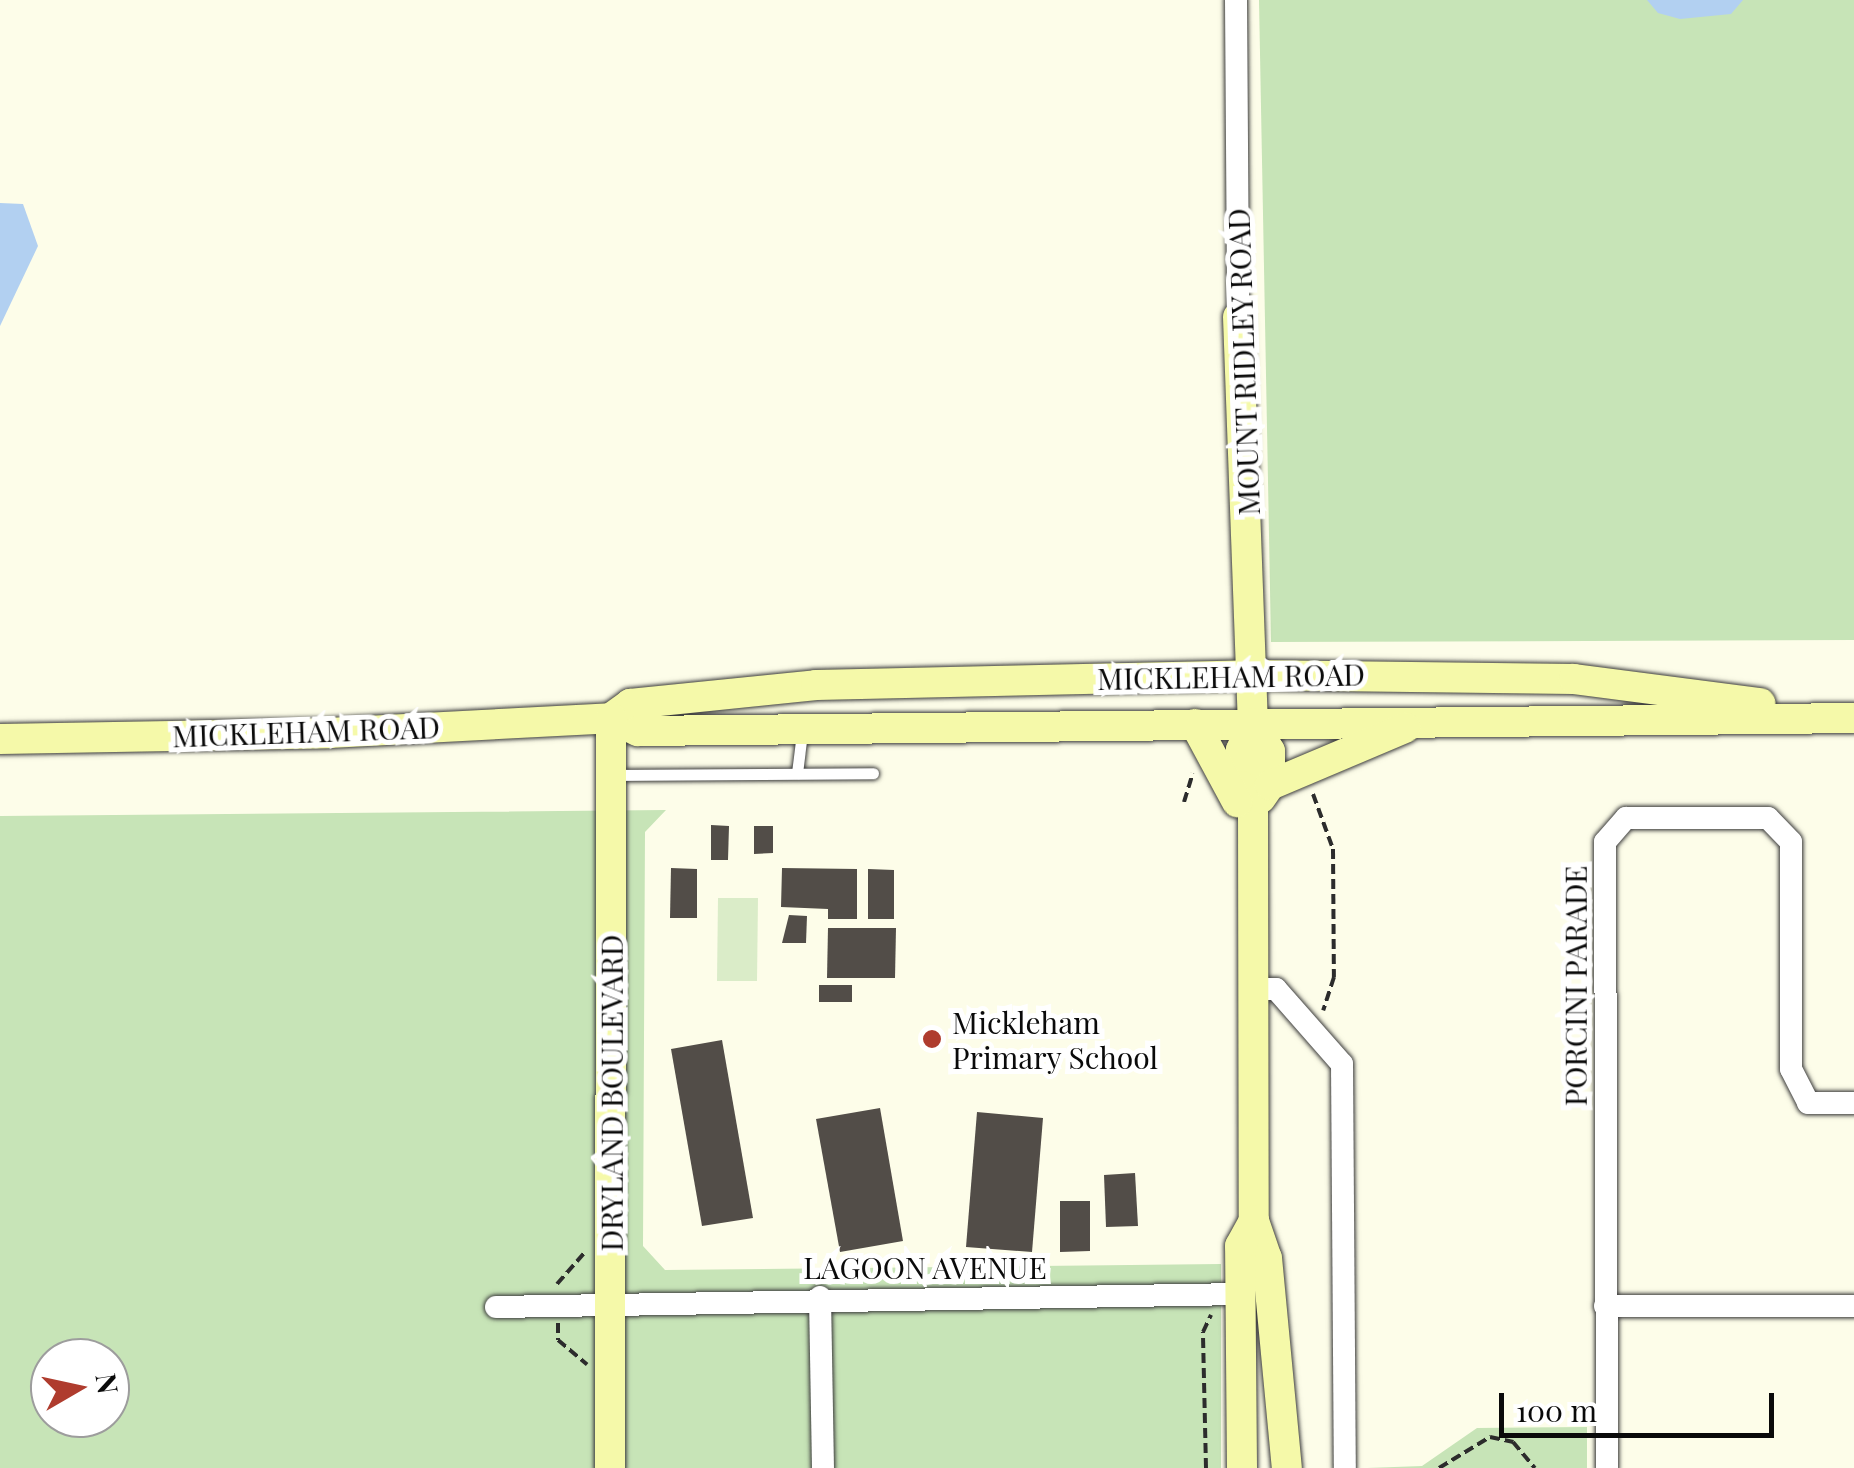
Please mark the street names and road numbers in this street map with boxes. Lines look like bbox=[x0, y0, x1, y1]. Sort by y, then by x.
street label: MOUNT RIDLEY ROAD bbox=[1220, 207, 1266, 517]
street label: MICKLEHAM ROAD bbox=[1097, 656, 1365, 696]
street label: MICKLEHAM ROAD bbox=[171, 708, 441, 754]
street label: PORCINI PARADE bbox=[1557, 866, 1593, 1106]
street label: DRYLAND BOULEVARD bbox=[593, 934, 629, 1252]
street label: LAGOON AVENUE bbox=[803, 1249, 1047, 1285]

